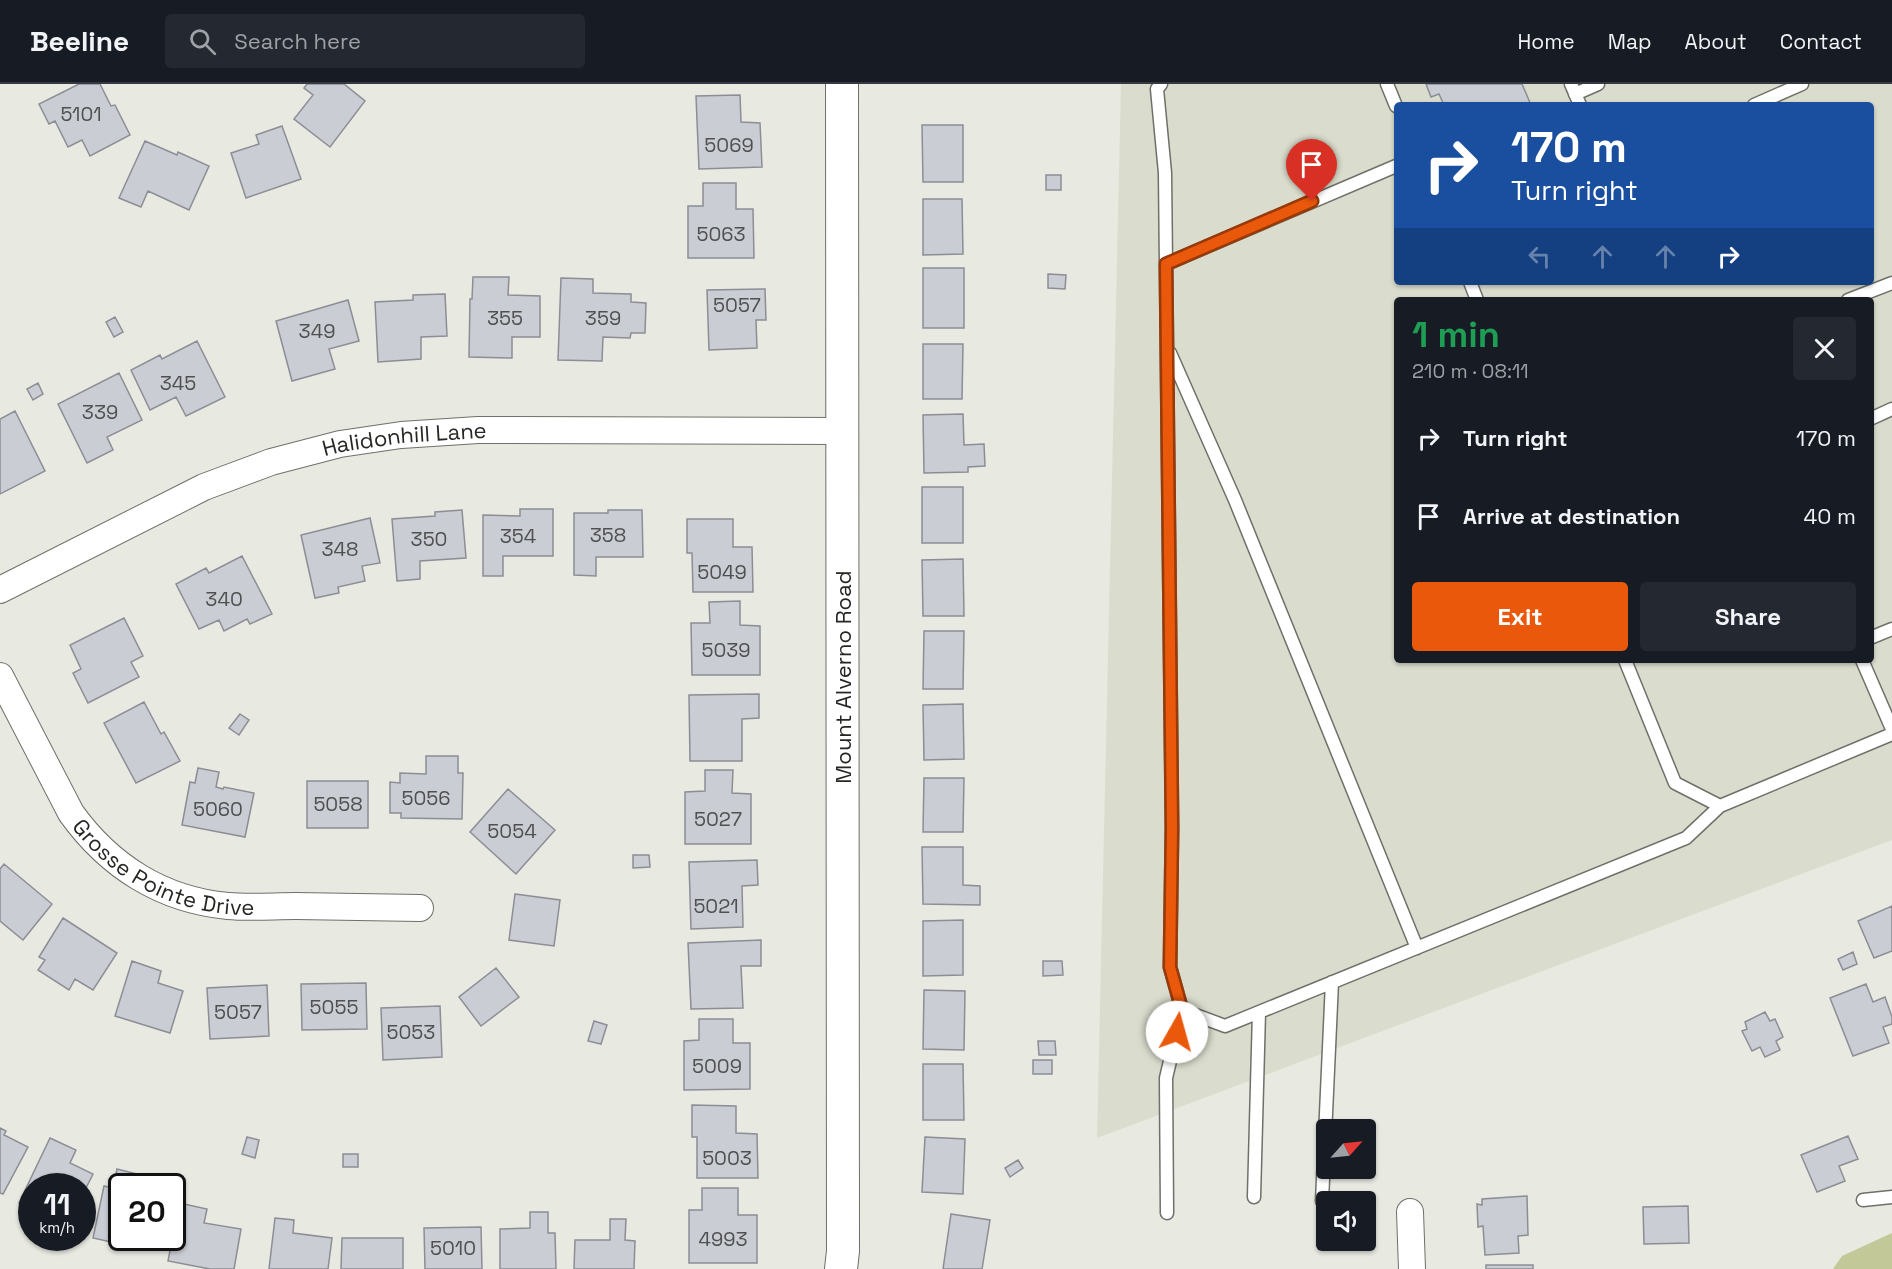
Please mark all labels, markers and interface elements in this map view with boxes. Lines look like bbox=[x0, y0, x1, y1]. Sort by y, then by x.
search box bbox=[165, 14, 585, 68]
text: Beeline bbox=[30, 23, 129, 59]
icon: search bbox=[186, 25, 219, 58]
text: Search here bbox=[234, 27, 361, 55]
text: Home bbox=[1517, 28, 1575, 55]
text: Map bbox=[1608, 28, 1652, 55]
text: About bbox=[1685, 28, 1747, 55]
text: Contact bbox=[1780, 28, 1862, 55]
house number: 5101 bbox=[60, 101, 102, 127]
text: 170 m bbox=[1511, 121, 1627, 174]
icon: right bbox=[1412, 126, 1490, 204]
house number: 5069 bbox=[704, 132, 754, 158]
pin bbox=[1286, 139, 1337, 201]
icon: arrive bbox=[1295, 148, 1328, 181]
text: Turn right bbox=[1511, 173, 1638, 208]
house number: 5063 bbox=[696, 221, 746, 247]
icon: left bbox=[1523, 240, 1556, 273]
icon: ahead bbox=[1586, 240, 1619, 273]
icon: ahead bbox=[1649, 240, 1682, 273]
icon: right bbox=[1712, 240, 1745, 273]
house number: 5057 bbox=[713, 292, 761, 318]
house number: 355 bbox=[487, 305, 523, 331]
house number: 359 bbox=[585, 305, 621, 331]
text: 1 min bbox=[1412, 312, 1500, 358]
button: close bbox=[1793, 317, 1856, 380]
house number: 349 bbox=[299, 318, 335, 344]
text: 210 m · 08:11 bbox=[1412, 358, 1529, 384]
house number: 345 bbox=[160, 370, 196, 396]
house number: 339 bbox=[82, 399, 118, 425]
street label: Halidonhill Lane bbox=[319, 416, 487, 462]
icon: right bbox=[1412, 422, 1445, 455]
text: Turn right bbox=[1463, 424, 1568, 452]
text: 170 m bbox=[1796, 424, 1856, 452]
icon: arrive bbox=[1412, 500, 1445, 533]
text: Arrive at destination bbox=[1463, 502, 1680, 530]
text: 40 m bbox=[1804, 502, 1856, 530]
house number: 358 bbox=[590, 522, 626, 548]
house number: 354 bbox=[500, 523, 536, 549]
house number: 350 bbox=[411, 526, 447, 552]
house number: 348 bbox=[321, 536, 359, 562]
house number: 5049 bbox=[697, 559, 747, 585]
street label: Mount Alverno Road bbox=[829, 570, 857, 784]
button: Exit bbox=[1412, 582, 1628, 651]
button: Share bbox=[1640, 582, 1856, 651]
house number: 340 bbox=[205, 586, 243, 612]
house number: 5039 bbox=[701, 637, 751, 663]
house number: 5056 bbox=[401, 785, 451, 811]
house number: 5058 bbox=[313, 791, 363, 817]
house number: 5060 bbox=[193, 796, 243, 822]
house number: 5027 bbox=[694, 806, 742, 832]
street label: Grosse Pointe Drive bbox=[67, 813, 254, 921]
house number: 5054 bbox=[487, 818, 537, 844]
house number: 5021 bbox=[693, 893, 739, 919]
house number: 5055 bbox=[310, 994, 358, 1020]
house number: 5057 bbox=[214, 999, 262, 1025]
position arrow bbox=[1145, 1000, 1209, 1064]
house number: 5053 bbox=[387, 1019, 435, 1045]
house number: 5009 bbox=[692, 1053, 742, 1079]
north arrow bbox=[1316, 1119, 1376, 1179]
map controls bbox=[1316, 1119, 1376, 1251]
house number: 5003 bbox=[702, 1145, 752, 1171]
speed limit sign: 20 bbox=[108, 1173, 186, 1251]
text: 11 bbox=[43, 1185, 71, 1224]
button: sound bbox=[1316, 1191, 1376, 1251]
text: km/h bbox=[39, 1218, 75, 1237]
house number: 4993 bbox=[698, 1226, 748, 1252]
house number: 5010 bbox=[430, 1235, 476, 1261]

